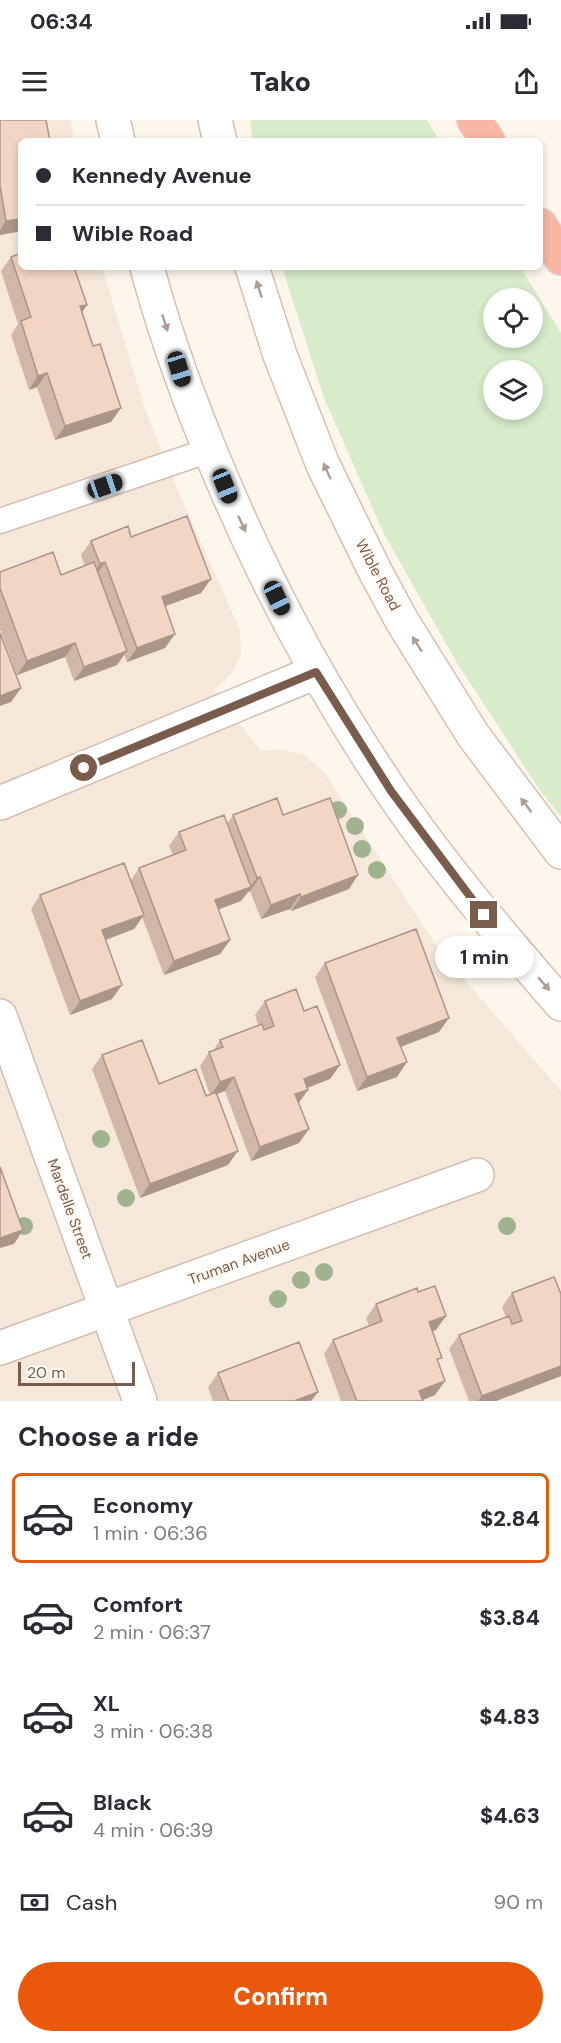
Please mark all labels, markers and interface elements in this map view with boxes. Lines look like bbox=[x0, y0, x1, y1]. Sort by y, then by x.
text: 06:34 bbox=[30, 7, 93, 36]
text: Tako bbox=[250, 64, 311, 99]
icon: menu bbox=[18, 65, 51, 98]
icon: share bbox=[510, 65, 543, 98]
text: Kennedy Avenue bbox=[72, 161, 252, 190]
text: Wible Road bbox=[72, 219, 193, 248]
one-way arrow bbox=[253, 280, 263, 298]
map controls bbox=[483, 288, 543, 420]
button: locate bbox=[483, 288, 543, 348]
one-way arrow bbox=[161, 314, 170, 332]
car bbox=[165, 349, 193, 389]
button: layers bbox=[483, 360, 543, 420]
one-way arrow bbox=[322, 463, 331, 480]
car bbox=[210, 466, 240, 506]
car bbox=[85, 472, 125, 500]
one-way arrow bbox=[237, 516, 246, 533]
street label: Wible Road bbox=[351, 536, 405, 614]
car bbox=[261, 578, 293, 618]
one-way arrow bbox=[411, 636, 422, 652]
route start bbox=[70, 754, 97, 781]
one-way arrow bbox=[520, 798, 532, 814]
route end bbox=[470, 901, 497, 928]
callout: 1 min bbox=[434, 936, 534, 978]
text: 1 min bbox=[460, 944, 509, 970]
one-way arrow bbox=[537, 976, 550, 991]
street label: Mardelle Street bbox=[43, 1156, 98, 1262]
street label: Truman Avenue bbox=[185, 1234, 293, 1290]
scale bar bbox=[18, 1359, 135, 1386]
text: 20 m bbox=[27, 1362, 66, 1383]
text: Choose a ride bbox=[18, 1419, 199, 1454]
icon: car bbox=[21, 1491, 75, 1545]
text: Economy bbox=[93, 1491, 193, 1520]
text: $2.84 bbox=[480, 1504, 540, 1533]
text: 1 min · 06:36 bbox=[93, 1520, 208, 1546]
icon: car bbox=[21, 1590, 75, 1644]
text: Comfort bbox=[93, 1590, 183, 1619]
text: $3.84 bbox=[479, 1603, 540, 1632]
text: 2 min · 06:37 bbox=[93, 1619, 211, 1645]
icon: car bbox=[21, 1689, 75, 1743]
text: XL bbox=[93, 1689, 120, 1718]
text: $4.83 bbox=[479, 1702, 540, 1731]
text: 3 min · 06:38 bbox=[93, 1718, 213, 1744]
icon: car bbox=[21, 1788, 75, 1842]
text: Black bbox=[93, 1788, 152, 1817]
text: $4.63 bbox=[480, 1801, 540, 1830]
text: 4 min · 06:39 bbox=[93, 1817, 213, 1843]
icon: cash bbox=[18, 1886, 51, 1919]
text: Cash bbox=[66, 1888, 117, 1917]
text: 90 m bbox=[494, 1889, 543, 1915]
button: Confirm bbox=[18, 1962, 543, 2031]

